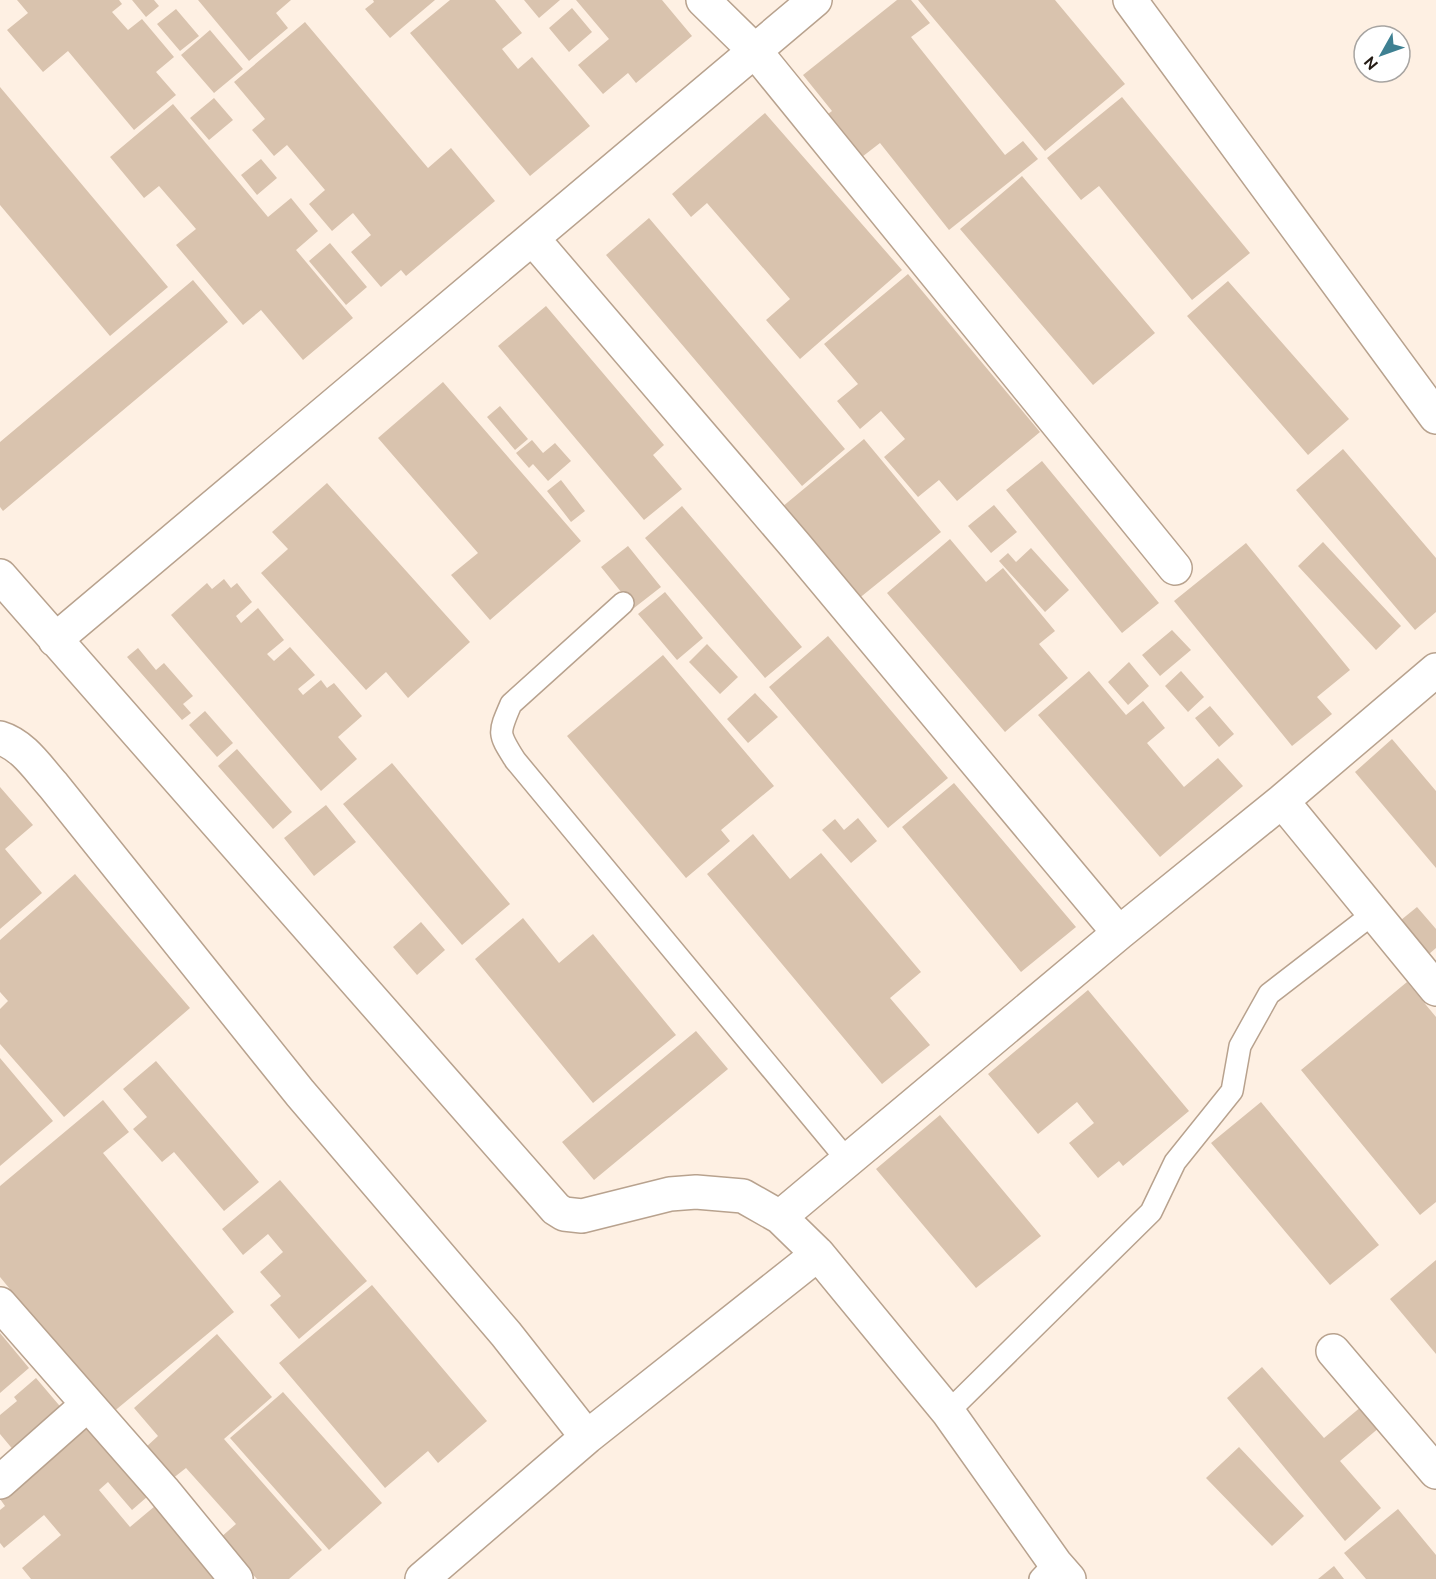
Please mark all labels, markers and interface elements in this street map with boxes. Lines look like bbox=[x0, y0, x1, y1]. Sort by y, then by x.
north arrow bbox=[1352, 24, 1412, 84]
text: N bbox=[1360, 53, 1381, 74]

